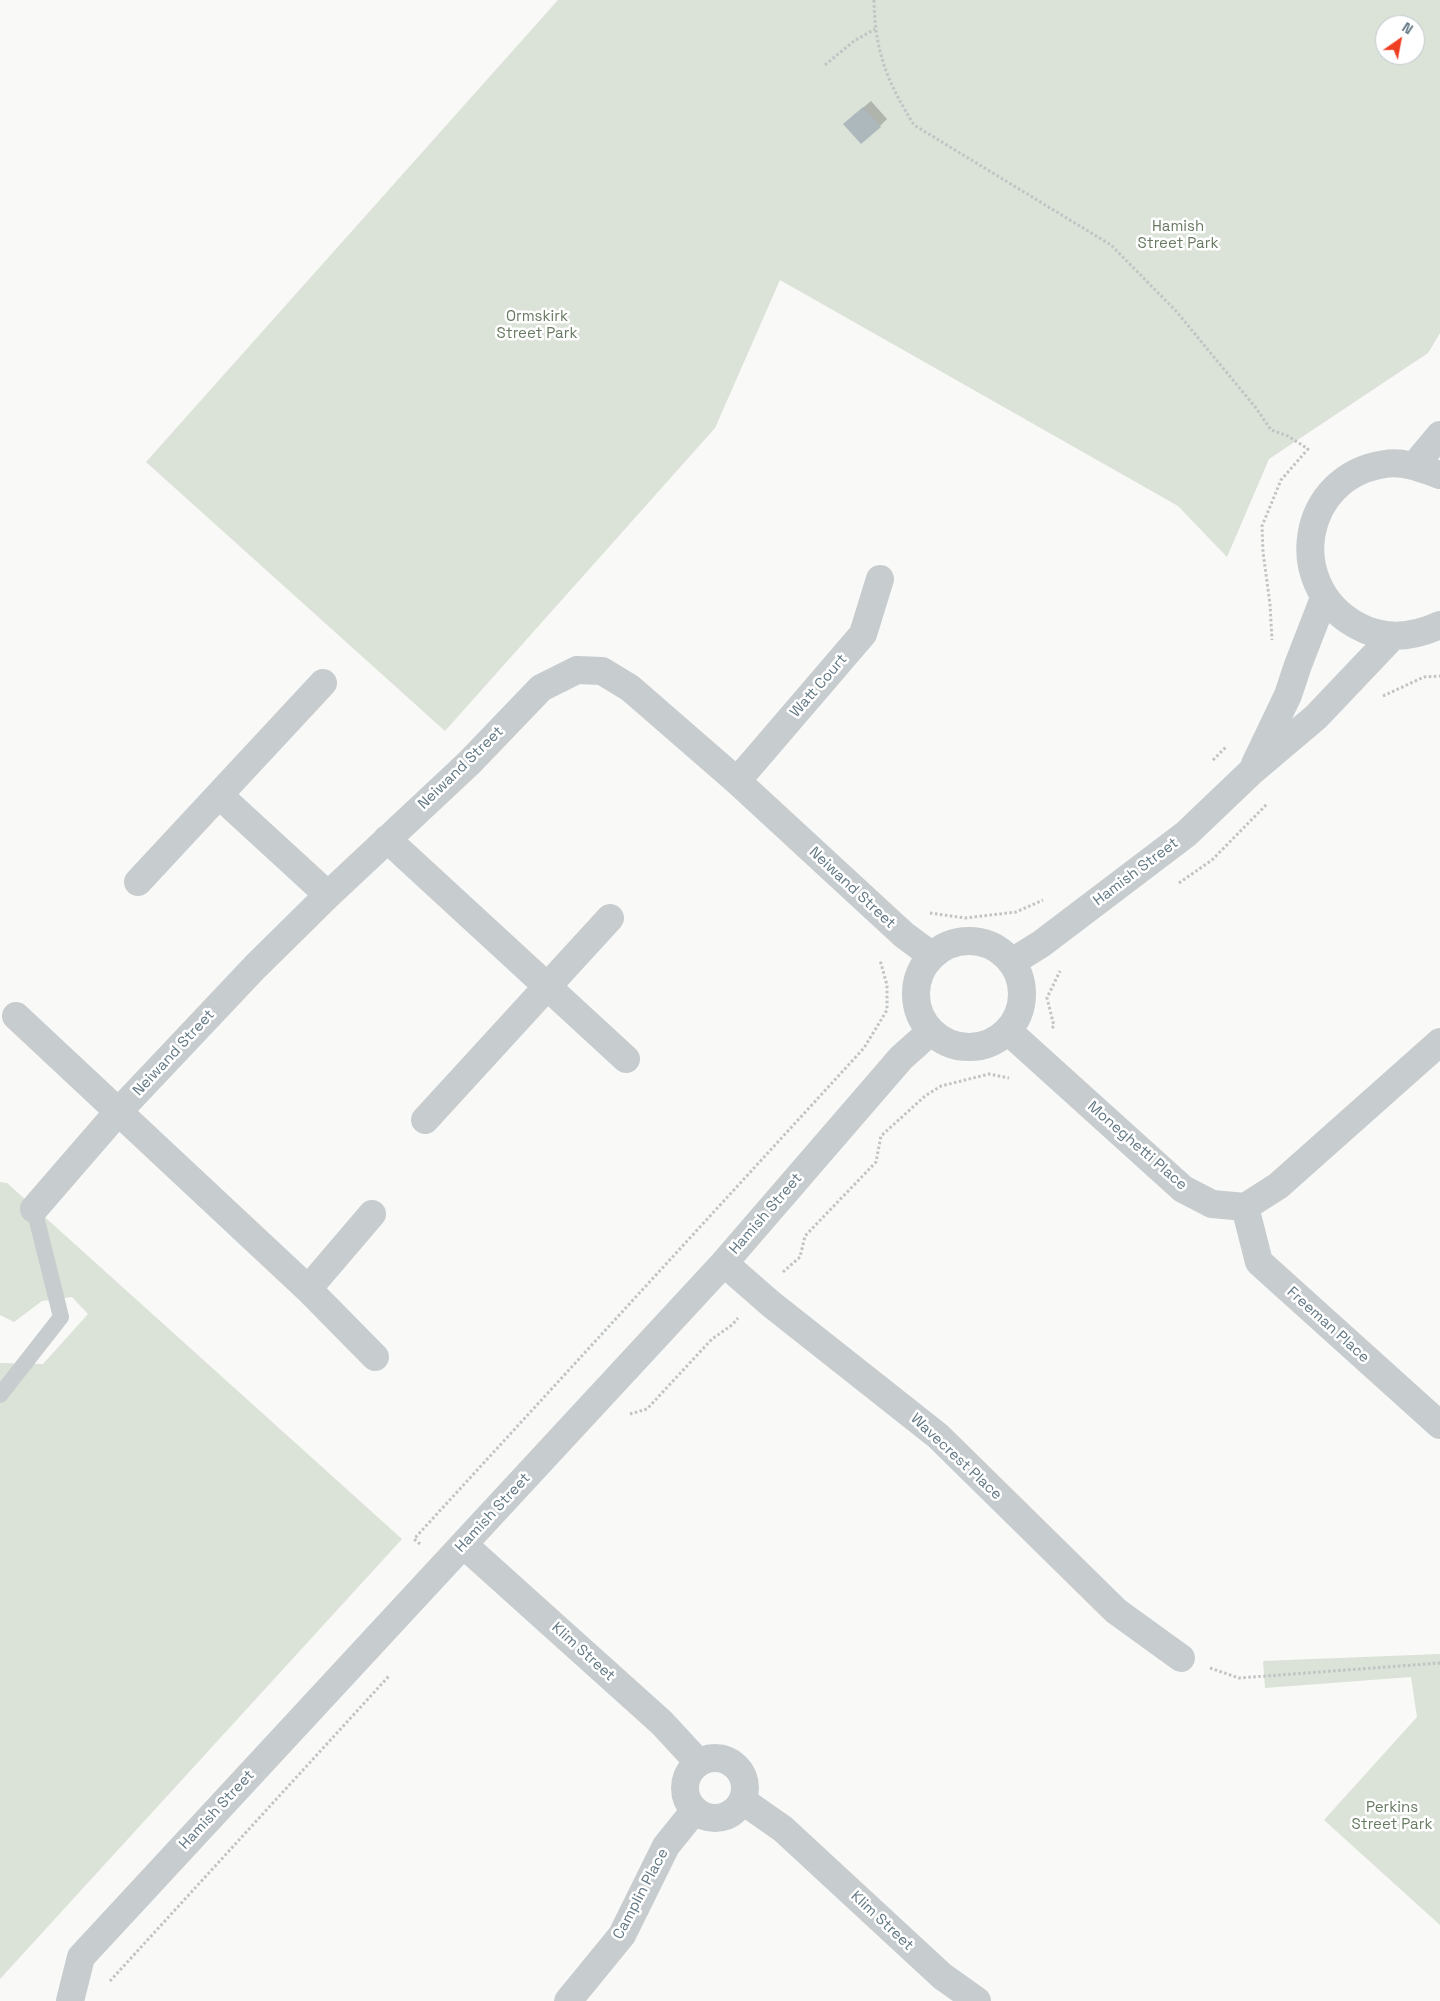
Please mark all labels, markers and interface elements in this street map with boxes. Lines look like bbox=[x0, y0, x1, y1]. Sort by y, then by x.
north arrow bbox=[1375, 15, 1425, 65]
text: N bbox=[1399, 18, 1416, 38]
park label: Hamish Street Park bbox=[1138, 218, 1218, 253]
park label: Ormskirk Street Park bbox=[497, 308, 577, 343]
street label: Watt Court bbox=[787, 651, 851, 721]
street label: Neiwand Street bbox=[415, 723, 507, 813]
street label: Hamish Street bbox=[1090, 834, 1182, 910]
street label: Neiwand Street bbox=[805, 843, 899, 933]
street label: Neiwand Street bbox=[129, 1006, 219, 1100]
street label: Moneghetti Place bbox=[1083, 1098, 1191, 1194]
street label: Hamish Street bbox=[726, 1170, 806, 1258]
street label: Freeman Place bbox=[1283, 1283, 1373, 1367]
street label: Wavecrest Place bbox=[907, 1410, 1005, 1504]
street label: Hamish Street bbox=[452, 1470, 534, 1556]
street label: Klim Street bbox=[548, 1619, 618, 1685]
street label: Hamish Street bbox=[176, 1767, 258, 1853]
park label: Perkins Street Park bbox=[1352, 1799, 1432, 1834]
street label: Camplin Place bbox=[610, 1846, 672, 1942]
street label: Klim Street bbox=[847, 1887, 917, 1955]

